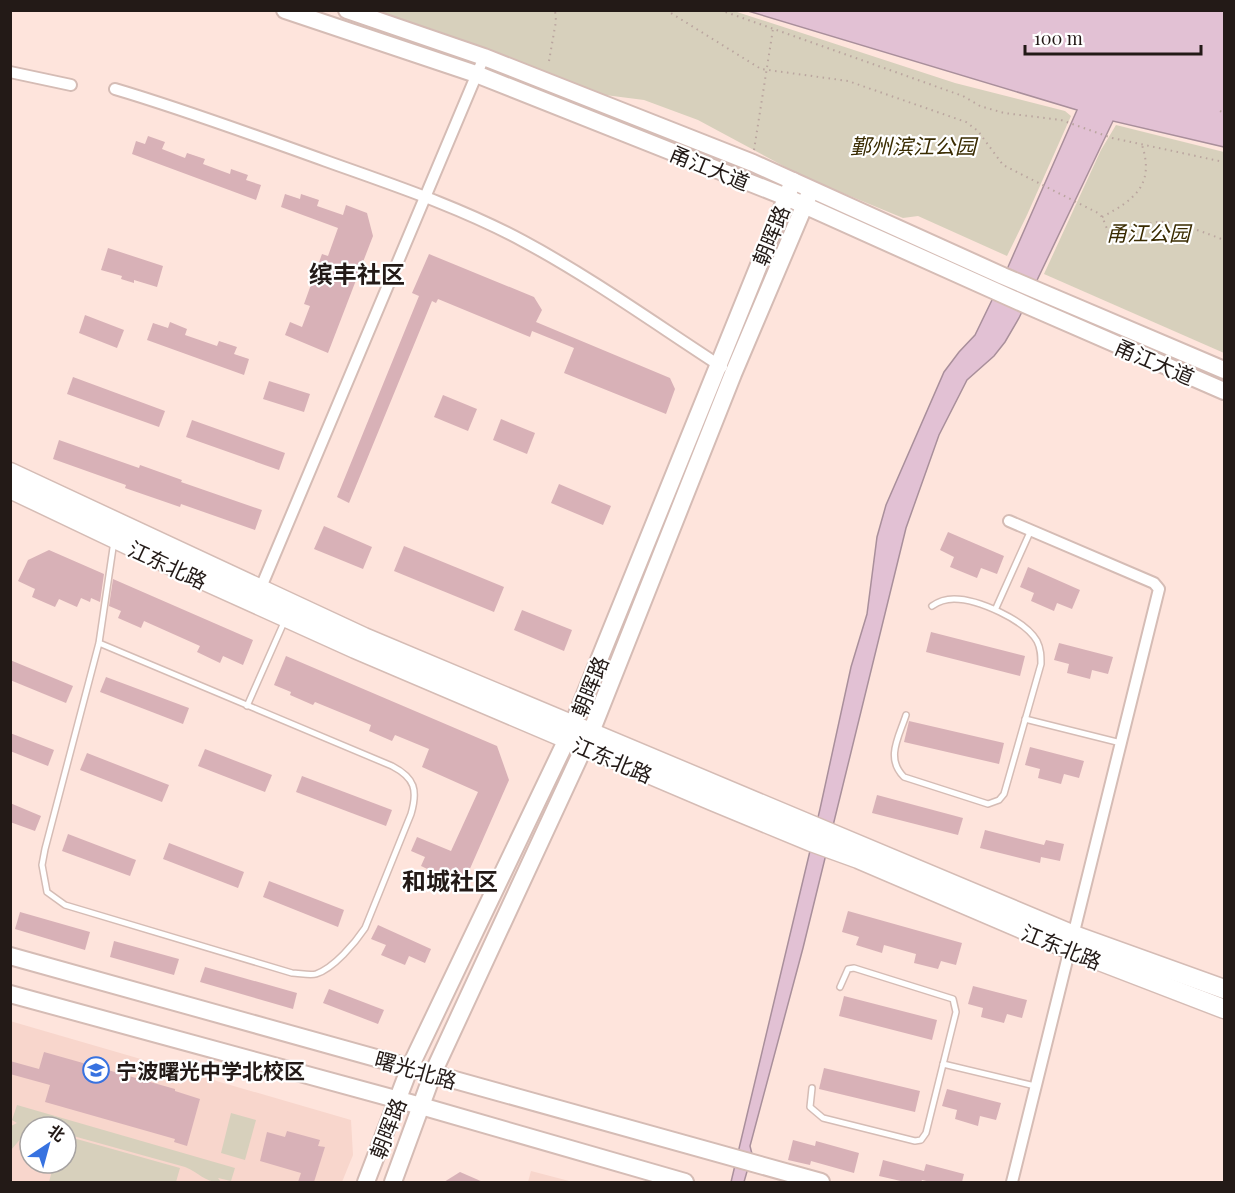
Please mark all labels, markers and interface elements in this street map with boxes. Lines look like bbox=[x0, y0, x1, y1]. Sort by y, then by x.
scale bar bbox=[1025, 18, 1200, 56]
text: 100 m bbox=[1034, 26, 1083, 50]
park label: 鄞州滨江公园 bbox=[850, 131, 979, 159]
street label: 甬江大道 bbox=[666, 138, 754, 196]
street label: 朝晖路 bbox=[745, 201, 795, 269]
park label: 甬江公园 bbox=[1106, 218, 1193, 246]
district label: 缤丰社区 bbox=[309, 257, 405, 289]
street label: 甬江大道 bbox=[1111, 332, 1199, 390]
street label: 江东北路 bbox=[124, 534, 212, 594]
street label: 朝晖路 bbox=[564, 652, 614, 720]
street label: 江东北路 bbox=[569, 730, 657, 788]
district label: 和城社区 bbox=[402, 864, 498, 896]
street label: 江东北路 bbox=[1018, 917, 1106, 975]
street label: 曙光北路 bbox=[372, 1044, 460, 1094]
school or university icon: 宁波曙光中学北校区 bbox=[81, 1055, 111, 1085]
place label: 宁波曙光中学北校区 bbox=[116, 1056, 305, 1084]
street label: 朝晖路 bbox=[363, 1094, 411, 1162]
north arrow bbox=[18, 1115, 78, 1175]
text: 北 bbox=[44, 1119, 70, 1146]

